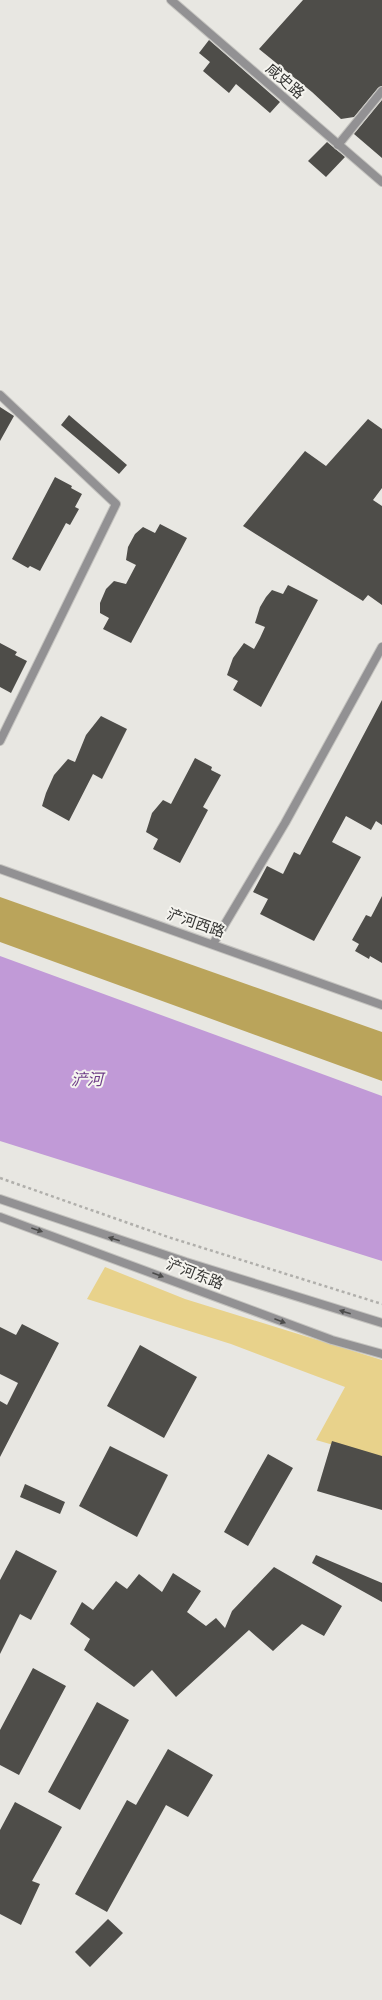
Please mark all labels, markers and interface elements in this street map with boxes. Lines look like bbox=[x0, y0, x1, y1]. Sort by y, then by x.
street label: 咸史路 bbox=[262, 59, 309, 103]
street label: 浐河西路 bbox=[165, 904, 228, 941]
water label: 浐河 bbox=[71, 1069, 106, 1089]
one-way arrow bbox=[31, 1227, 43, 1233]
one-way arrow bbox=[108, 1235, 120, 1241]
street label: 浐河东路 bbox=[164, 1254, 227, 1293]
one-way arrow bbox=[153, 1273, 165, 1279]
one-way arrow bbox=[338, 1309, 350, 1315]
one-way arrow bbox=[275, 1318, 287, 1324]

